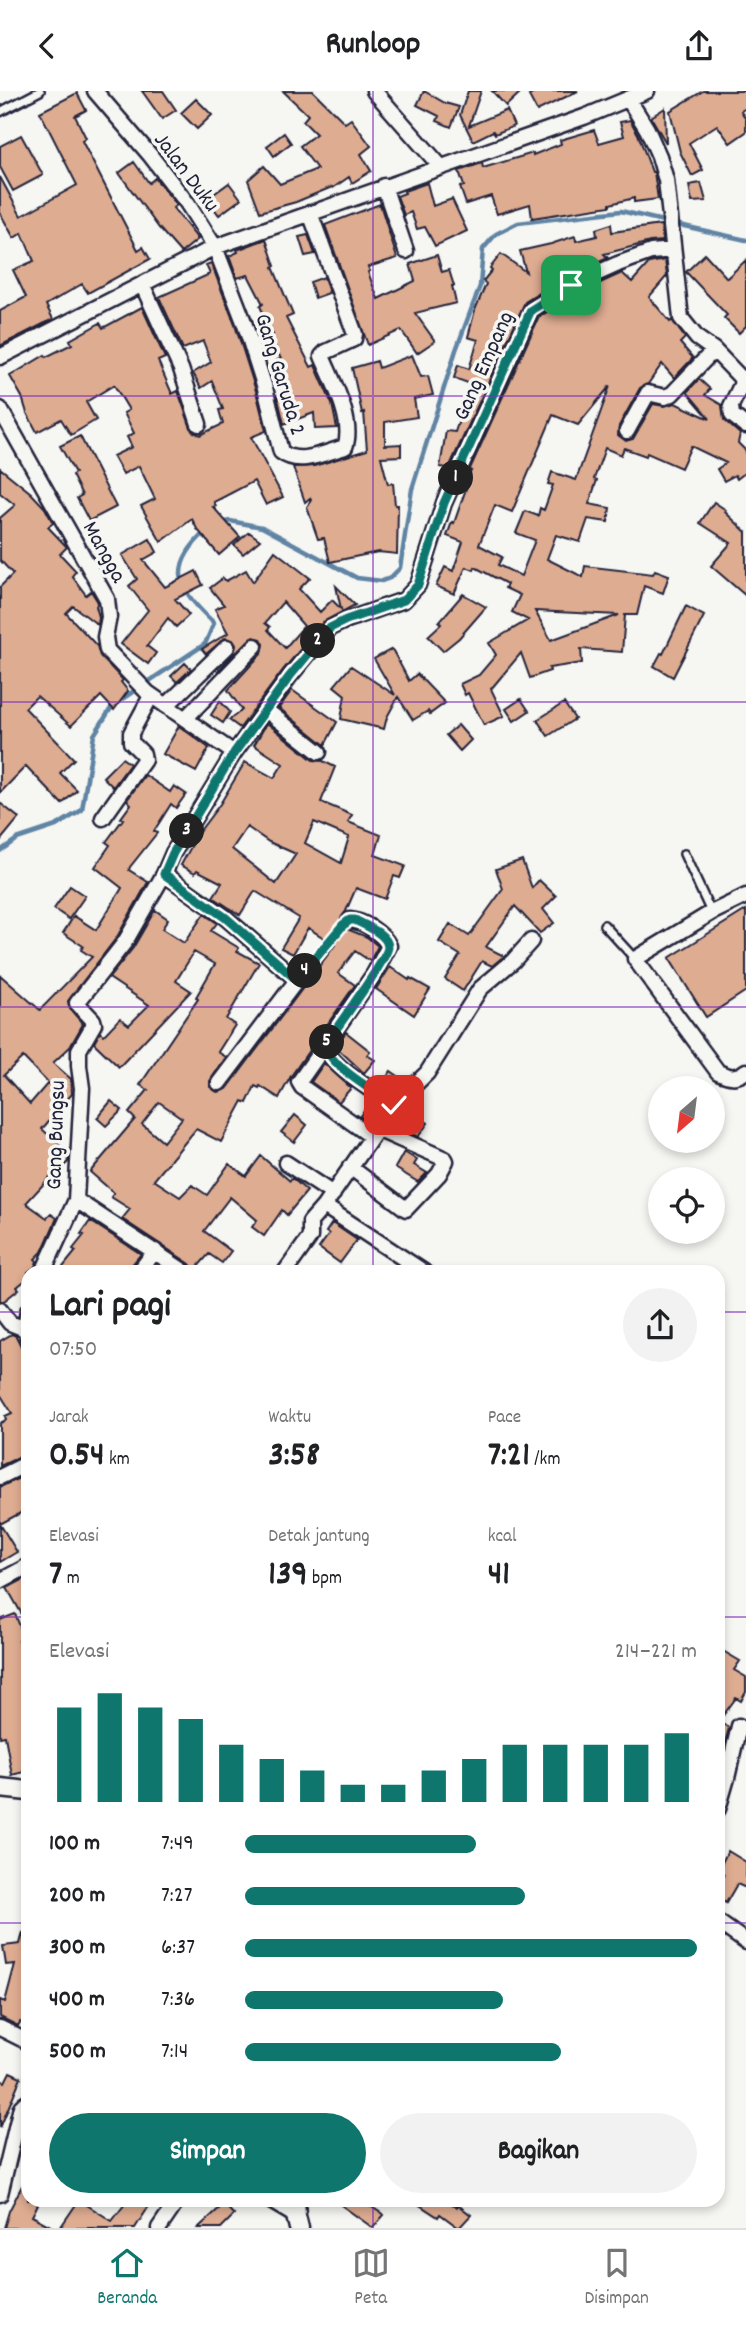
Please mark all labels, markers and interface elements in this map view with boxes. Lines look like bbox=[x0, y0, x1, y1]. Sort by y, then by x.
text: Runloop bbox=[325, 23, 421, 69]
icon: back bbox=[28, 27, 66, 65]
icon: share bbox=[680, 27, 718, 65]
street label: Jalan Duku bbox=[144, 126, 226, 220]
pin bbox=[541, 255, 601, 315]
icon: arrive bbox=[552, 266, 590, 304]
street label: Gang Empang bbox=[446, 306, 524, 426]
street label: Gang Garuda 2 bbox=[244, 310, 313, 440]
pin: 1 bbox=[438, 461, 474, 495]
text: 1 bbox=[453, 464, 458, 491]
street label: Mangga bbox=[73, 516, 134, 591]
pin: 2 bbox=[300, 623, 336, 659]
text: 2 bbox=[313, 627, 322, 654]
pin: 3 bbox=[170, 813, 204, 849]
text: 3 bbox=[182, 817, 191, 844]
pin: 4 bbox=[288, 953, 322, 989]
text: 4 bbox=[301, 957, 308, 984]
pin: 5 bbox=[310, 1025, 344, 1059]
text: 5 bbox=[322, 1028, 331, 1055]
pin bbox=[364, 1075, 424, 1135]
north arrow bbox=[648, 1076, 724, 1153]
map controls bbox=[648, 1076, 725, 1244]
street label: Gang Bungsu bbox=[39, 1080, 76, 1190]
icon: check bbox=[375, 1086, 413, 1124]
button: locate bbox=[648, 1167, 725, 1244]
text: Lari pagi bbox=[49, 1280, 171, 1335]
button: share bbox=[623, 1288, 697, 1362]
text: 07:50 bbox=[49, 1334, 97, 1367]
text: Jarak bbox=[49, 1405, 89, 1432]
text: Waktu bbox=[268, 1405, 311, 1432]
text: Pace bbox=[488, 1405, 521, 1432]
text: 0.54 bbox=[49, 1432, 105, 1482]
text: 3:58 bbox=[268, 1432, 320, 1482]
text: 7:21 bbox=[488, 1432, 530, 1482]
text: km bbox=[105, 1447, 130, 1474]
text: /km bbox=[530, 1447, 560, 1474]
text: Elevasi bbox=[49, 1524, 99, 1551]
text: Detak jantung bbox=[268, 1524, 370, 1551]
text: kcal bbox=[488, 1524, 517, 1551]
text: 7 bbox=[49, 1551, 62, 1601]
text: 139 bbox=[268, 1551, 308, 1601]
text: 41 bbox=[488, 1551, 510, 1601]
text: m bbox=[62, 1566, 80, 1593]
text: bpm bbox=[308, 1566, 342, 1593]
text: Elevasi bbox=[49, 1636, 109, 1669]
text: 214–221 m bbox=[615, 1636, 697, 1669]
text: 100 m bbox=[49, 1828, 100, 1861]
text: 7:49 bbox=[161, 1828, 194, 1861]
text: 200 m bbox=[49, 1880, 105, 1913]
text: 7:27 bbox=[161, 1880, 193, 1913]
text: 300 m bbox=[49, 1932, 105, 1965]
text: 6:37 bbox=[161, 1932, 195, 1965]
text: 400 m bbox=[49, 1984, 105, 2017]
text: 7:36 bbox=[161, 1984, 195, 2017]
text: 500 m bbox=[49, 2036, 106, 2069]
text: 7:14 bbox=[161, 2036, 188, 2069]
button: Simpan bbox=[49, 2113, 366, 2193]
button: Bagikan bbox=[380, 2113, 697, 2193]
tab: Beranda bbox=[97, 2244, 157, 2313]
tab: Peta bbox=[352, 2244, 390, 2313]
tab: Disimpan bbox=[584, 2244, 649, 2313]

